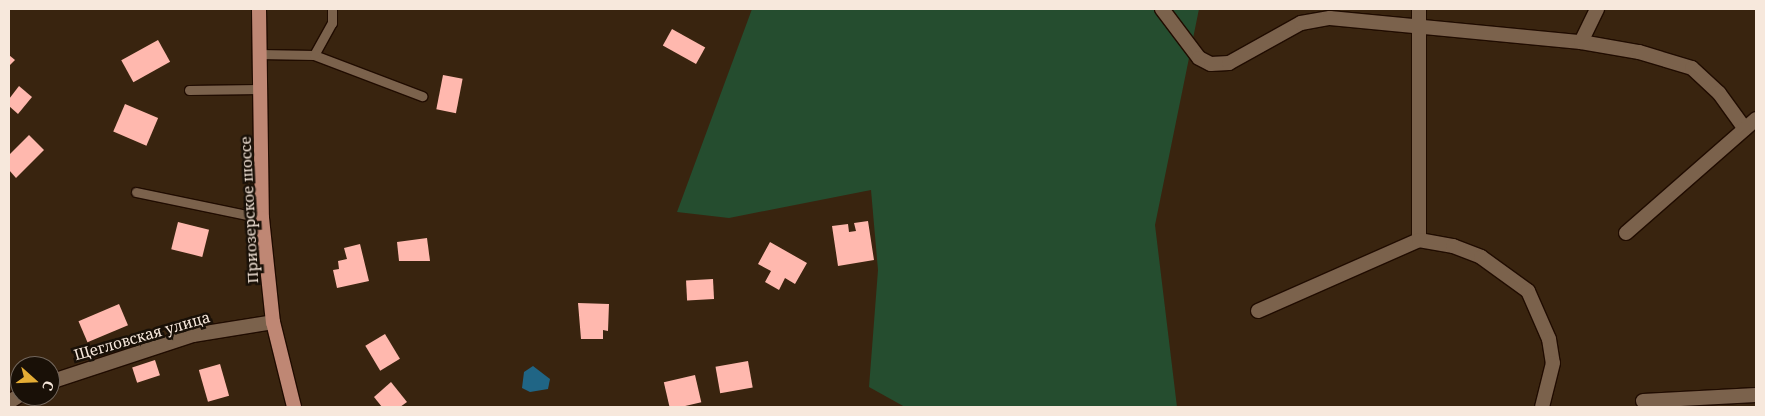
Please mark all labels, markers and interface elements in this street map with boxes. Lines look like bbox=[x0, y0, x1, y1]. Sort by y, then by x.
street label: Приозерское шоссе bbox=[236, 136, 262, 284]
street label: Щегловская улица bbox=[72, 308, 212, 364]
north arrow bbox=[10, 356, 60, 406]
text: С bbox=[38, 378, 59, 394]

